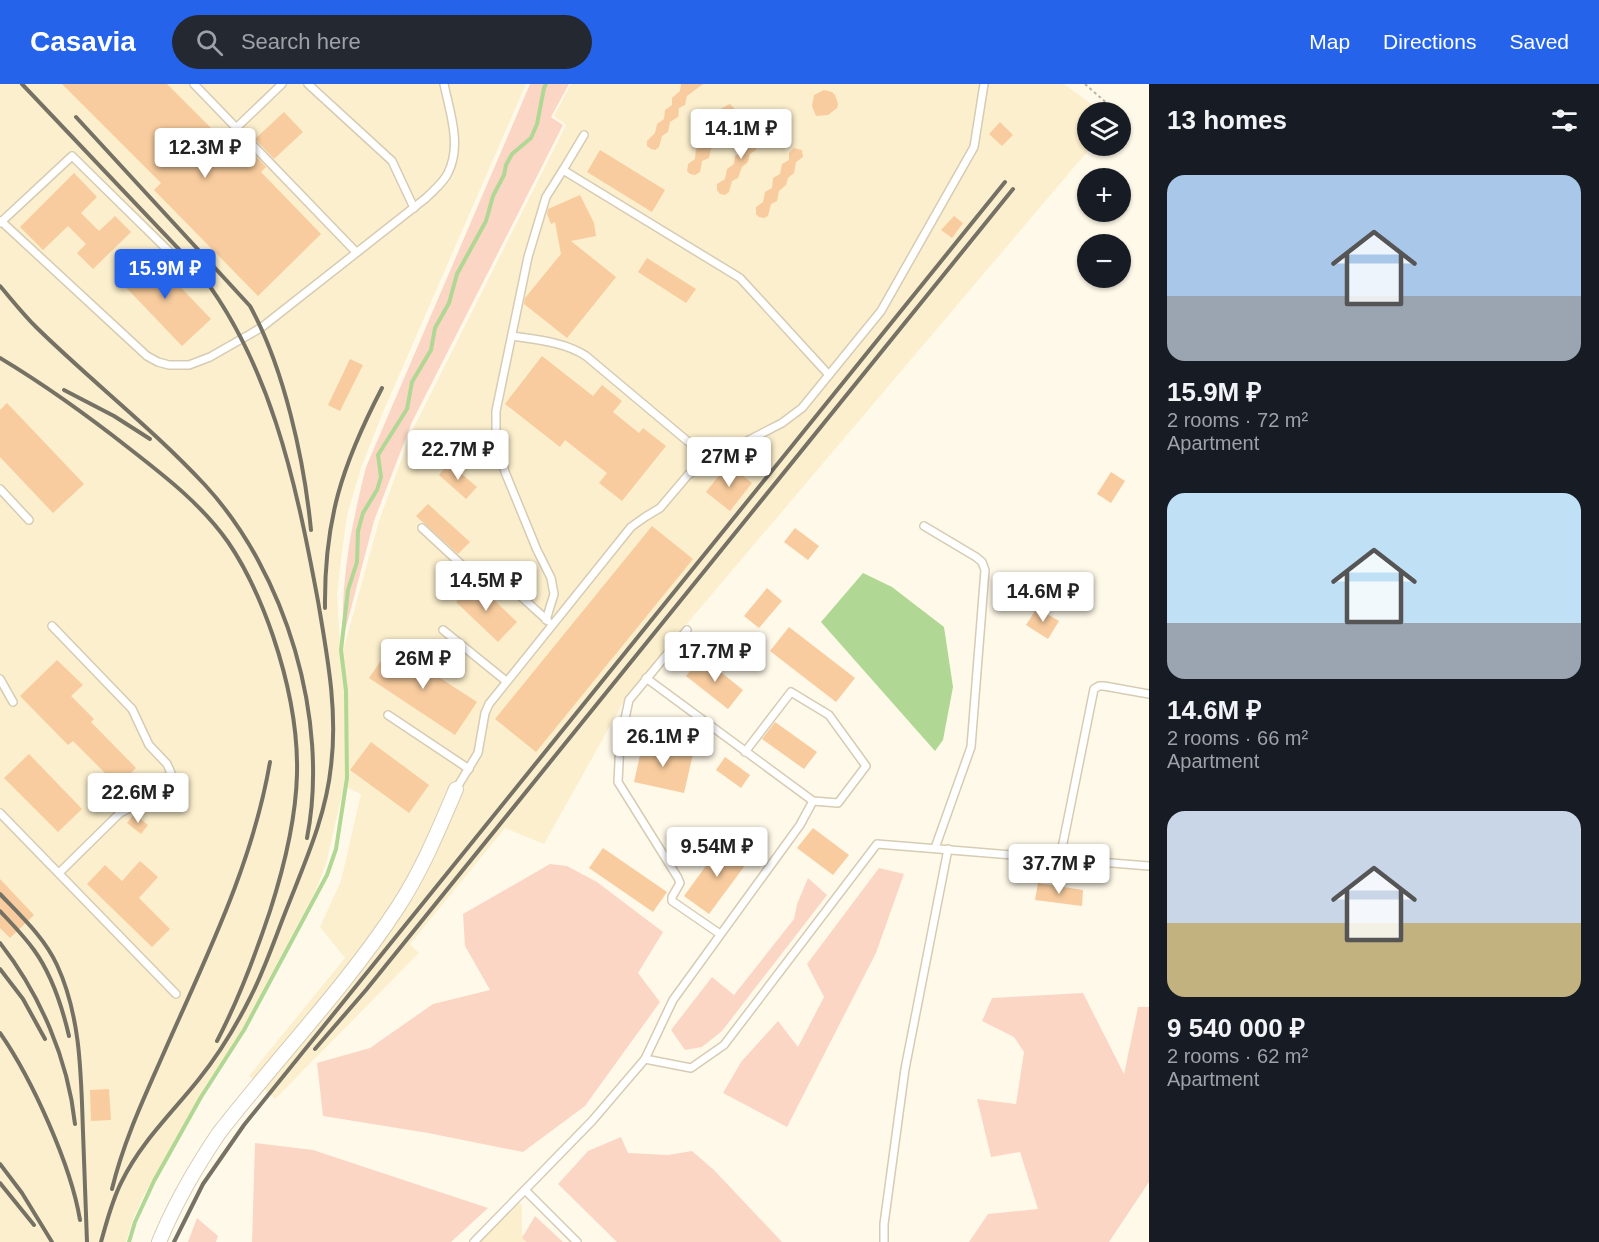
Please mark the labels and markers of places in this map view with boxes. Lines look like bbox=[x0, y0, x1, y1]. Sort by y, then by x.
pin: 14.1M ₽ bbox=[686, 109, 796, 160]
pin: 12.3M ₽ bbox=[150, 128, 260, 179]
pin: 15.9M ₽ bbox=[110, 249, 220, 300]
pin: 22.7M ₽ bbox=[403, 430, 513, 481]
pin: 27M ₽ bbox=[687, 437, 771, 488]
pin: 14.5M ₽ bbox=[431, 561, 541, 612]
pin: 14.6M ₽ bbox=[988, 572, 1098, 623]
pin: 17.7M ₽ bbox=[660, 632, 770, 683]
pin: 26M ₽ bbox=[381, 639, 465, 690]
pin: 26.1M ₽ bbox=[608, 717, 718, 768]
pin: 22.6M ₽ bbox=[83, 773, 193, 824]
pin: 9.54M ₽ bbox=[662, 827, 772, 878]
pin: 37.7M ₽ bbox=[1004, 844, 1114, 895]

